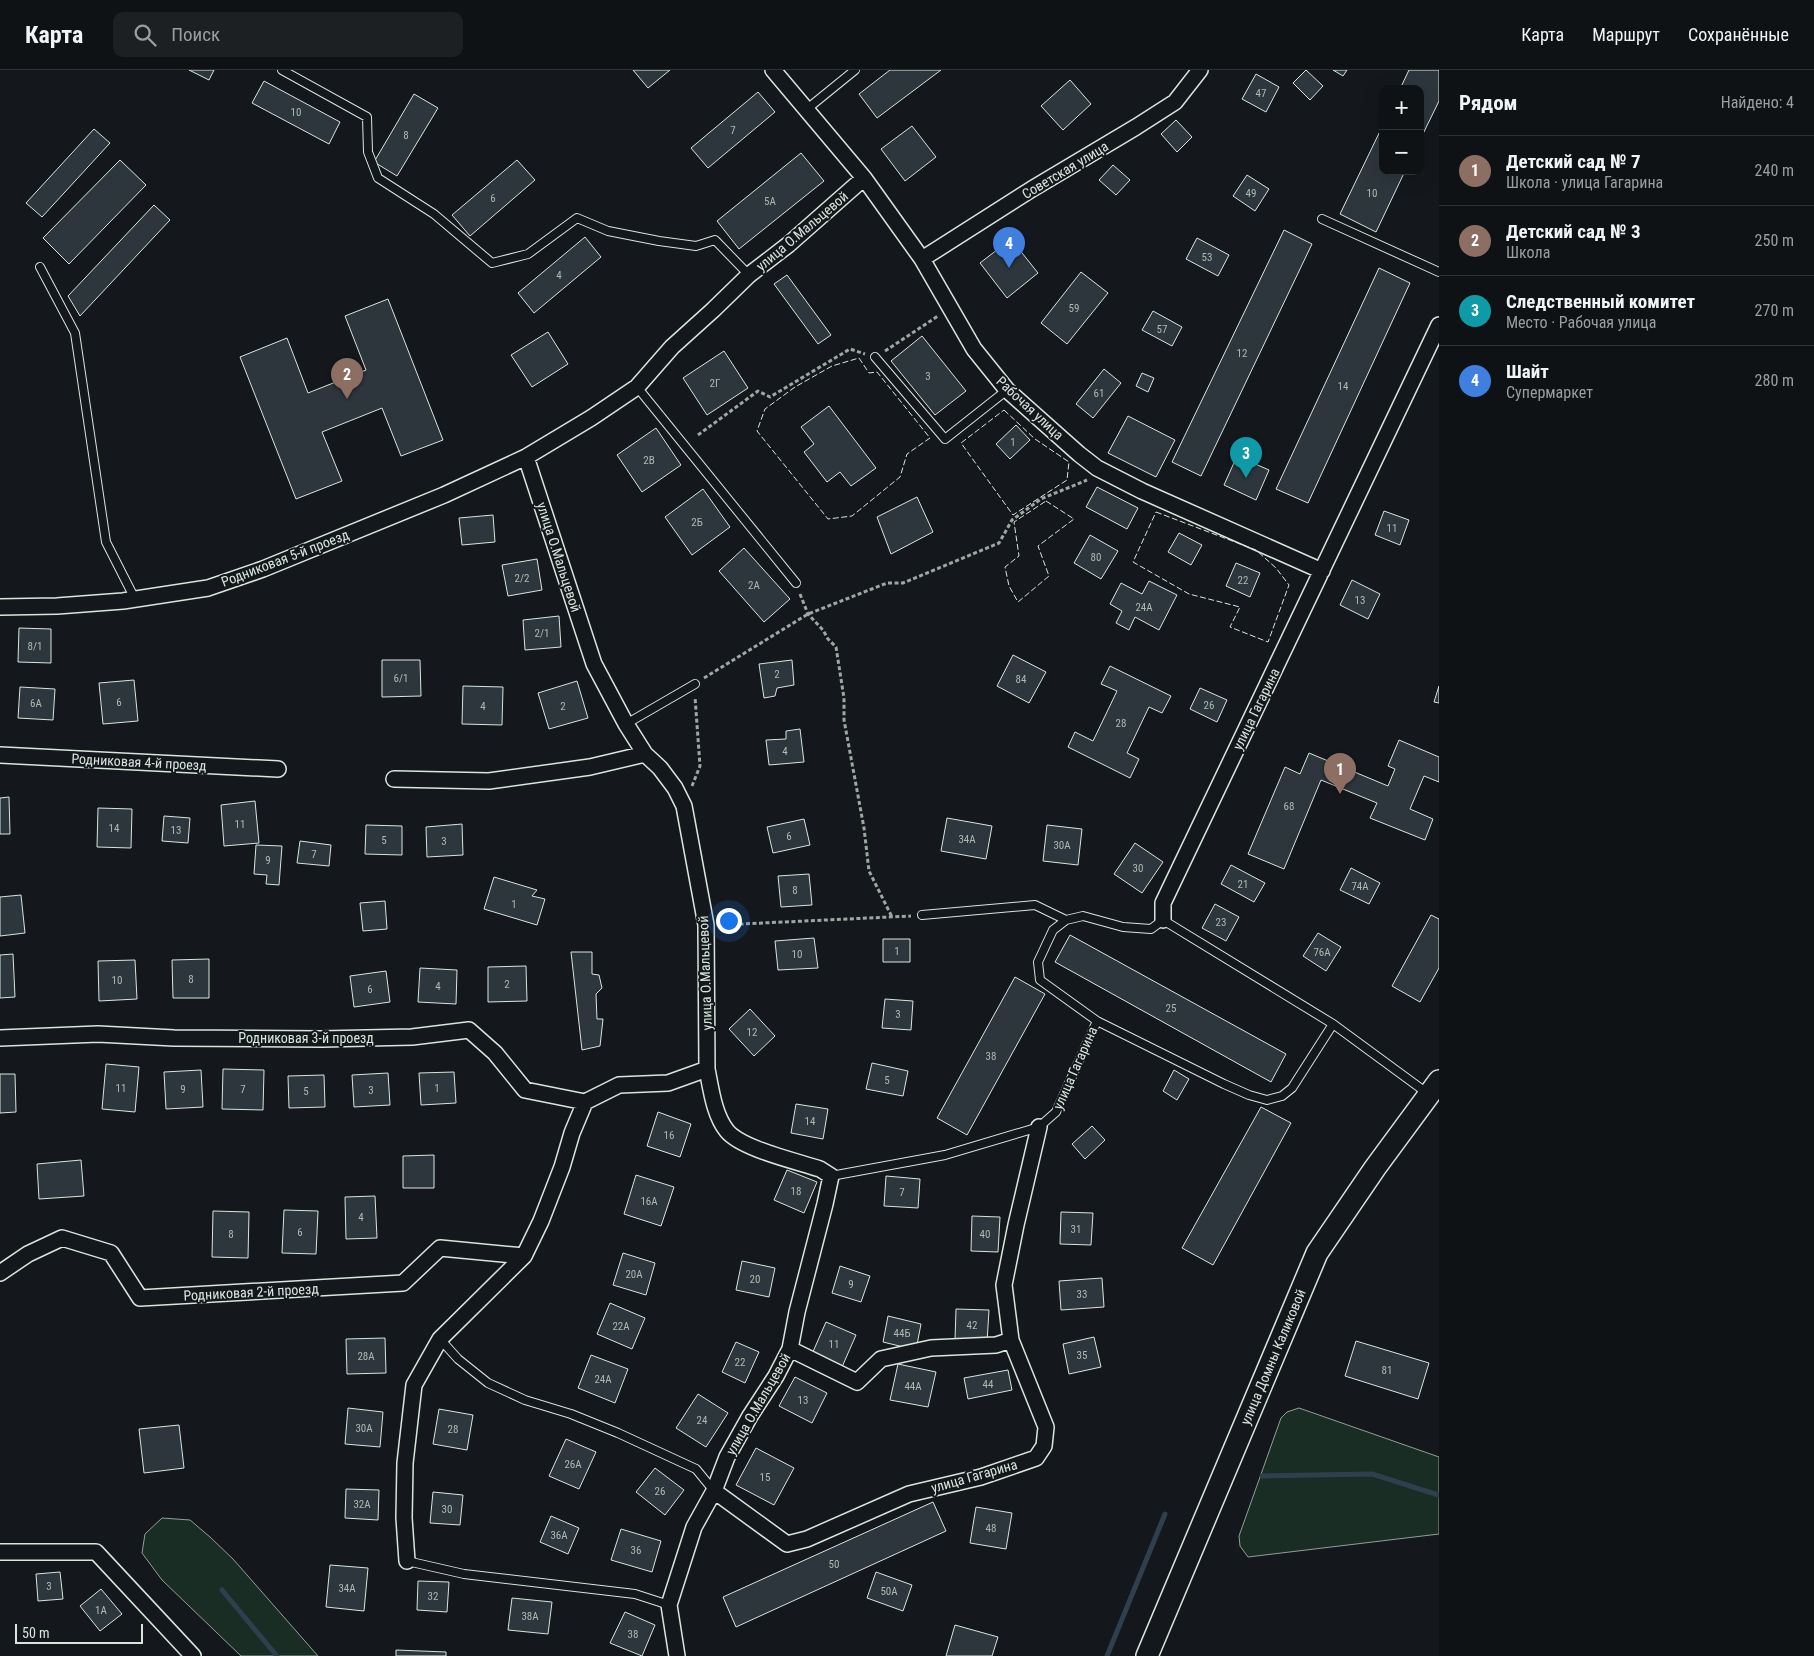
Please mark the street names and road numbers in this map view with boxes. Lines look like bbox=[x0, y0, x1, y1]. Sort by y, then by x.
street label: Советская улица bbox=[1019, 138, 1111, 202]
street label: улица О.Мальцевой bbox=[753, 188, 851, 274]
street label: Рабочая улица bbox=[993, 373, 1067, 443]
street label: улица О.Мальцевой bbox=[534, 500, 584, 614]
street label: Родниковая 5-й проезд bbox=[219, 526, 352, 590]
street label: улица Гагарина bbox=[1229, 666, 1283, 752]
street label: Родниковая 4-й проезд bbox=[71, 750, 208, 774]
street label: улица О.Мальцевой bbox=[695, 915, 715, 1031]
street label: улица Гагарина bbox=[1050, 1024, 1100, 1112]
street label: Родниковая 3-й проезд bbox=[238, 1030, 374, 1046]
street label: Родниковая 2-й проезд bbox=[183, 1280, 320, 1304]
street label: улица Домны Каликовой bbox=[1237, 1287, 1309, 1427]
street label: улица О.Мальцевой bbox=[722, 1350, 794, 1458]
street label: улица Гагарина bbox=[929, 1456, 1019, 1496]

